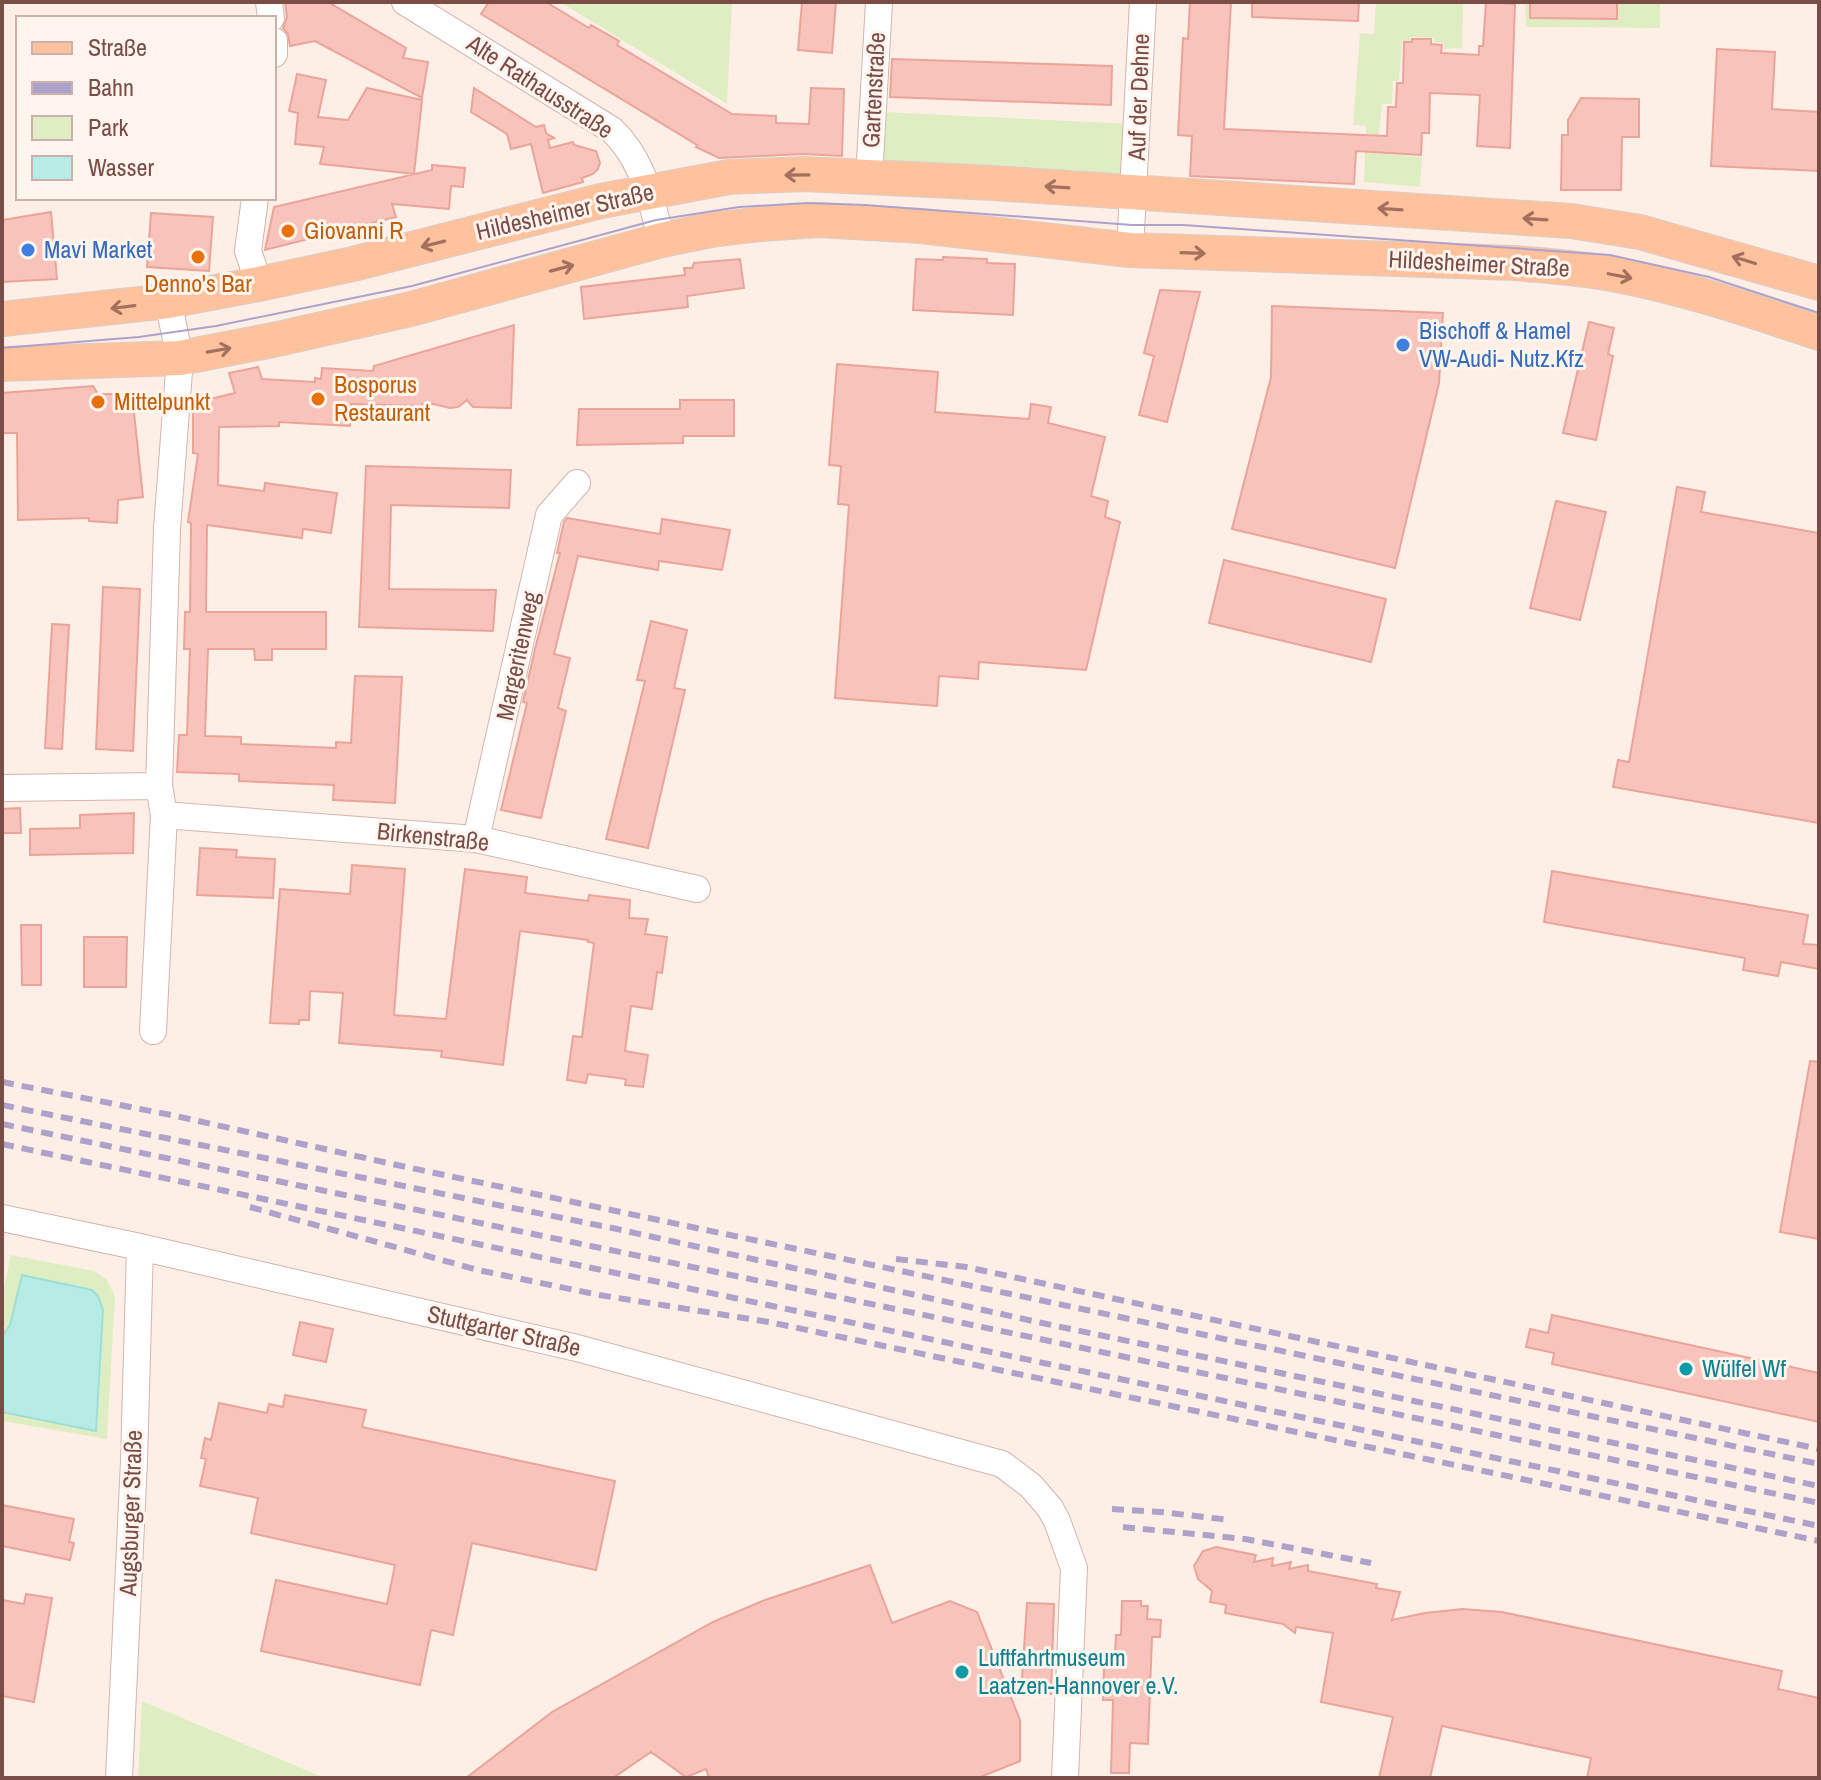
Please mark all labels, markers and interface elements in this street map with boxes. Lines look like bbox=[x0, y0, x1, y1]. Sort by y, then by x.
legend bbox=[16, 16, 276, 200]
street label: Alte Rathausstraße bbox=[460, 26, 620, 145]
text: Straße bbox=[88, 31, 147, 63]
street label: Gartenstraße bbox=[854, 31, 892, 149]
street label: Auf der Dehne bbox=[1120, 33, 1156, 162]
text: Bahn bbox=[88, 71, 134, 103]
text: Park bbox=[88, 111, 129, 143]
text: Wasser bbox=[88, 151, 154, 183]
one-way arrow bbox=[784, 167, 811, 183]
street label: Hildesheimer Straße bbox=[473, 175, 657, 247]
one-way arrow bbox=[1044, 179, 1071, 194]
one-way arrow bbox=[1377, 201, 1404, 216]
one-way arrow bbox=[1522, 211, 1549, 226]
place label: Giovanni R bbox=[304, 214, 404, 246]
marker: Giovanni R bbox=[279, 222, 297, 240]
place label: Mavi Market bbox=[44, 233, 153, 265]
one-way arrow bbox=[420, 237, 446, 252]
marker: Mavi Market bbox=[19, 241, 37, 259]
street label: Hildesheimer Straße bbox=[1388, 242, 1571, 284]
one-way arrow bbox=[1179, 245, 1206, 260]
marker: Denno's Bar bbox=[189, 248, 207, 266]
one-way arrow bbox=[1732, 252, 1758, 267]
one-way arrow bbox=[548, 260, 574, 275]
place label: Denno's Bar bbox=[144, 267, 252, 299]
one-way arrow bbox=[1607, 269, 1633, 284]
one-way arrow bbox=[111, 300, 136, 315]
place label: Bischoff & Hamel VW-Audi- Nutz.Kfz bbox=[1419, 314, 1584, 374]
marker: Bischoff & Hamel VW-Audi- Nutz.Kfz bbox=[1394, 336, 1412, 354]
one-way arrow bbox=[206, 342, 231, 357]
place label: Bosporus Restaurant bbox=[334, 368, 431, 428]
place label: Mittelpunkt bbox=[114, 385, 211, 417]
marker: Bosporus Restaurant bbox=[309, 390, 327, 408]
marker: Mittelpunkt bbox=[89, 393, 107, 411]
street label: Margeritenweg bbox=[488, 588, 546, 723]
street label: Birkenstraße bbox=[375, 814, 491, 858]
street label: Stuttgarter Straße bbox=[424, 1297, 584, 1363]
place label: Wülfel Wf bbox=[1702, 1352, 1786, 1384]
marker: Wülfel Wf bbox=[1677, 1360, 1695, 1378]
street label: Augsburger Straße bbox=[111, 1429, 149, 1598]
place label: Luftfahrtmuseum Laatzen-Hannover e.V. bbox=[978, 1641, 1179, 1701]
marker: Luftfahrtmuseum Laatzen-Hannover e.V. bbox=[953, 1663, 971, 1681]

